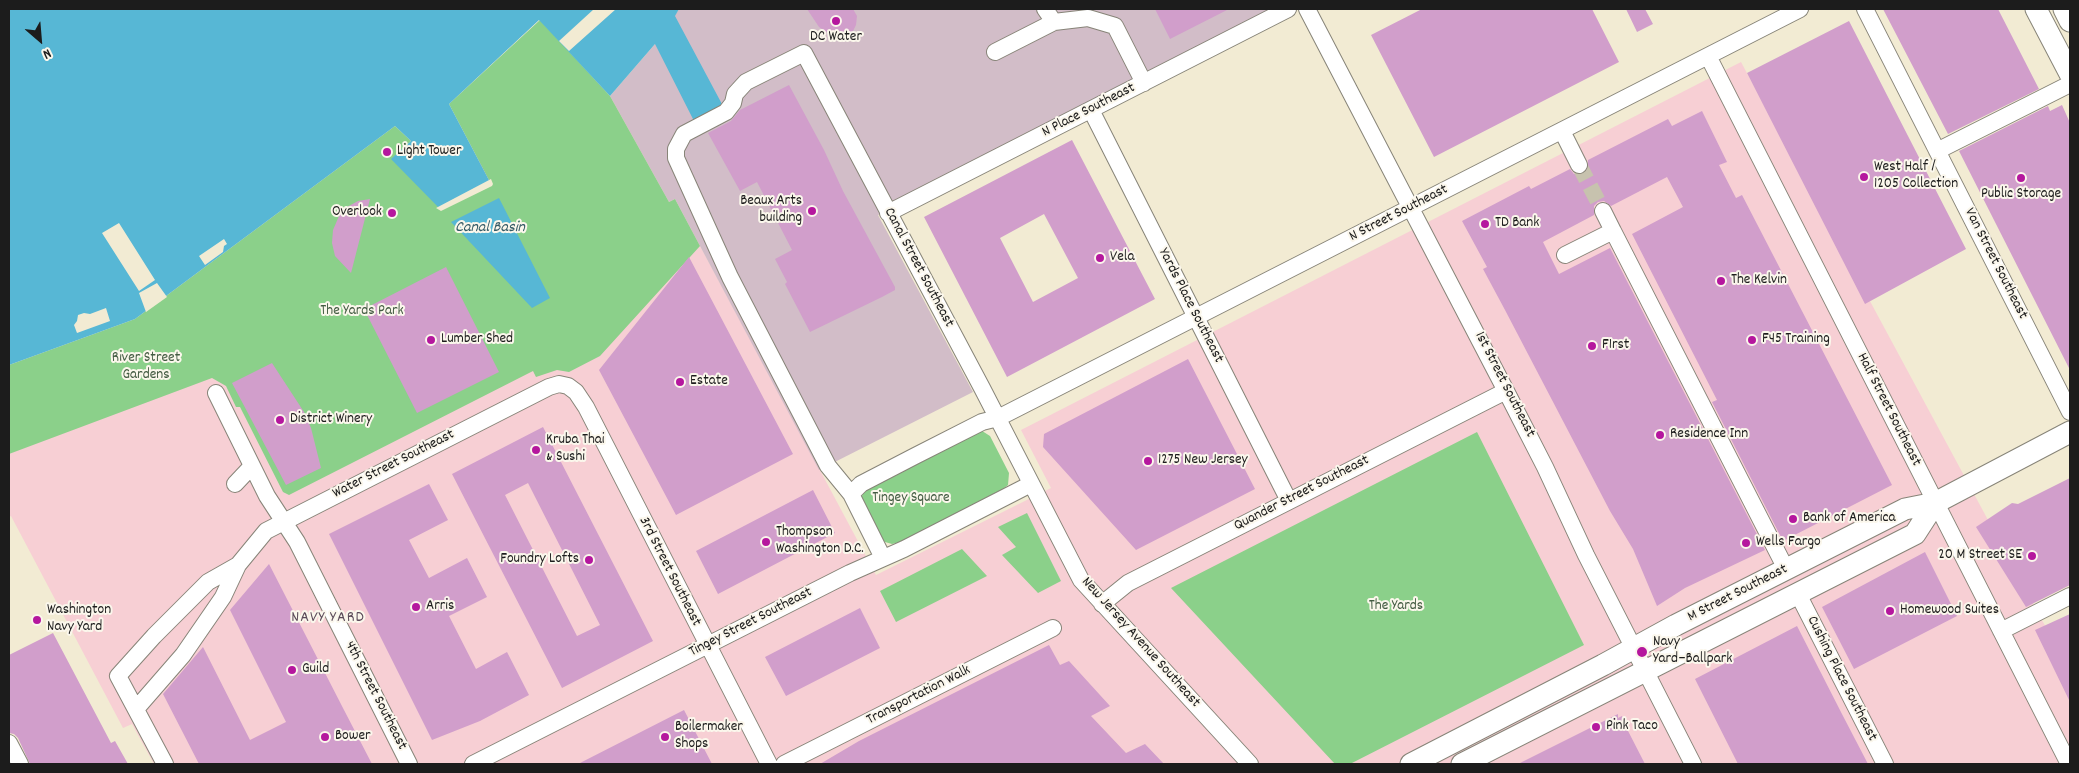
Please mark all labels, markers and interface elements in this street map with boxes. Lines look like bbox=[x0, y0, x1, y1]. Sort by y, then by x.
north arrow bbox=[15, 15, 65, 65]
marker: DC Water bbox=[830, 15, 842, 27]
place label: DC Water bbox=[810, 29, 862, 47]
text: N bbox=[39, 43, 54, 64]
street label: N Place Southeast bbox=[1039, 80, 1139, 142]
place label: Light Tower bbox=[397, 143, 461, 161]
marker: Light Tower bbox=[381, 146, 393, 158]
place label: West Half / 1205 Collection bbox=[1874, 159, 1958, 194]
marker: West Half / 1205 Collection bbox=[1858, 171, 1870, 183]
marker: Public Storage bbox=[2015, 172, 2027, 184]
street label: N Street Southeast bbox=[1347, 181, 1451, 247]
place label: Public Storage bbox=[1981, 186, 2061, 204]
place label: Beaux Arts building bbox=[740, 193, 802, 228]
place label: Overlook bbox=[332, 204, 382, 222]
marker: Beaux Arts building bbox=[806, 205, 818, 217]
street label: Canal Street Southeast bbox=[879, 205, 957, 331]
street label: Van Street Southeast bbox=[1959, 205, 2031, 323]
marker: Overlook bbox=[386, 207, 398, 219]
place label: TD Bank bbox=[1495, 215, 1539, 233]
marker: TD Bank bbox=[1479, 218, 1491, 230]
water label: Canal Basin bbox=[455, 219, 525, 239]
street label: Yards Place Southeast bbox=[1153, 246, 1227, 366]
place label: Vela bbox=[1110, 249, 1134, 267]
marker: Vela bbox=[1094, 252, 1106, 264]
place label: The Kelvin bbox=[1731, 272, 1787, 290]
marker: The Kelvin bbox=[1715, 275, 1727, 287]
park label: The Yards Park bbox=[320, 303, 404, 321]
street label: 1st Street Southeast bbox=[1470, 329, 1538, 441]
place label: Lumber Shed bbox=[441, 331, 513, 349]
place label: F45 Training bbox=[1762, 331, 1830, 349]
marker: Lumber Shed bbox=[425, 334, 437, 346]
marker: F45 Training bbox=[1746, 334, 1758, 346]
place label: F1rst bbox=[1602, 337, 1629, 355]
marker: F1rst bbox=[1586, 340, 1598, 352]
park label: River Street Gardens bbox=[112, 350, 180, 385]
street label: Half Street Southeast bbox=[1852, 350, 1924, 470]
place label: Estate bbox=[690, 373, 728, 391]
marker: Estate bbox=[674, 376, 686, 388]
place label: District Winery bbox=[290, 411, 372, 429]
marker: District Winery bbox=[274, 414, 286, 426]
street label: Water Street Southeast bbox=[330, 426, 458, 504]
place label: Residence Inn bbox=[1670, 426, 1748, 444]
marker: Residence Inn bbox=[1654, 429, 1666, 441]
place label: Kruba Thai & Sushi bbox=[546, 432, 605, 467]
marker: Kruba Thai & Sushi bbox=[530, 444, 542, 456]
place label: 1275 New Jersey bbox=[1158, 452, 1248, 470]
street label: Quander Street Southeast bbox=[1231, 452, 1373, 536]
marker: 1275 New Jersey bbox=[1142, 455, 1154, 467]
park label: Tingey Square bbox=[872, 490, 950, 508]
place label: Bank of America bbox=[1803, 510, 1896, 528]
marker: Bank of America bbox=[1787, 513, 1799, 525]
street label: 3rd Street Southeast bbox=[634, 514, 704, 630]
place label: Thompson Washington D.C. bbox=[776, 524, 864, 559]
place label: Wells Fargo bbox=[1756, 534, 1821, 552]
marker: Thompson Washington D.C. bbox=[760, 536, 772, 548]
marker: Wells Fargo bbox=[1740, 537, 1752, 549]
place label: 20 M Street SE bbox=[1938, 547, 2022, 565]
marker: 20 M Street SE bbox=[2026, 550, 2038, 562]
place label: Foundry Lofts bbox=[500, 551, 579, 569]
marker: Foundry Lofts bbox=[583, 554, 595, 566]
street label: M Street Southeast bbox=[1685, 561, 1791, 627]
street label: New Jersey Avenue Southeast bbox=[1077, 574, 1203, 712]
street label: Tingey Street Southeast bbox=[686, 584, 816, 662]
place label: Arris bbox=[426, 598, 454, 616]
park label: The Yards bbox=[1369, 598, 1423, 616]
marker: Arris bbox=[410, 601, 422, 613]
place label: Washington Navy Yard bbox=[47, 602, 111, 637]
place label: Homewood Suites bbox=[1900, 602, 1999, 620]
marker: Homewood Suites bbox=[1884, 605, 1896, 617]
district label: NAVY YARD bbox=[290, 609, 366, 629]
street label: Cushing Place Southeast bbox=[1802, 613, 1880, 745]
marker: Washington Navy Yard bbox=[31, 614, 43, 626]
place label: Navy Yard–Ballpark bbox=[1653, 634, 1733, 669]
street label: 4th Street Southeast bbox=[340, 639, 410, 753]
marker: Navy Yard–Ballpark bbox=[1635, 645, 1649, 659]
place label: Guild bbox=[302, 661, 329, 679]
street label: Transportation Walk bbox=[864, 662, 974, 730]
marker: Guild bbox=[286, 664, 298, 676]
place label: Pink Taco bbox=[1606, 718, 1658, 736]
place label: Boilermaker Shops bbox=[675, 719, 743, 754]
marker: Pink Taco bbox=[1590, 721, 1602, 733]
place label: Bower bbox=[335, 728, 371, 746]
marker: Bower bbox=[319, 731, 331, 743]
marker: Boilermaker Shops bbox=[659, 731, 671, 743]

